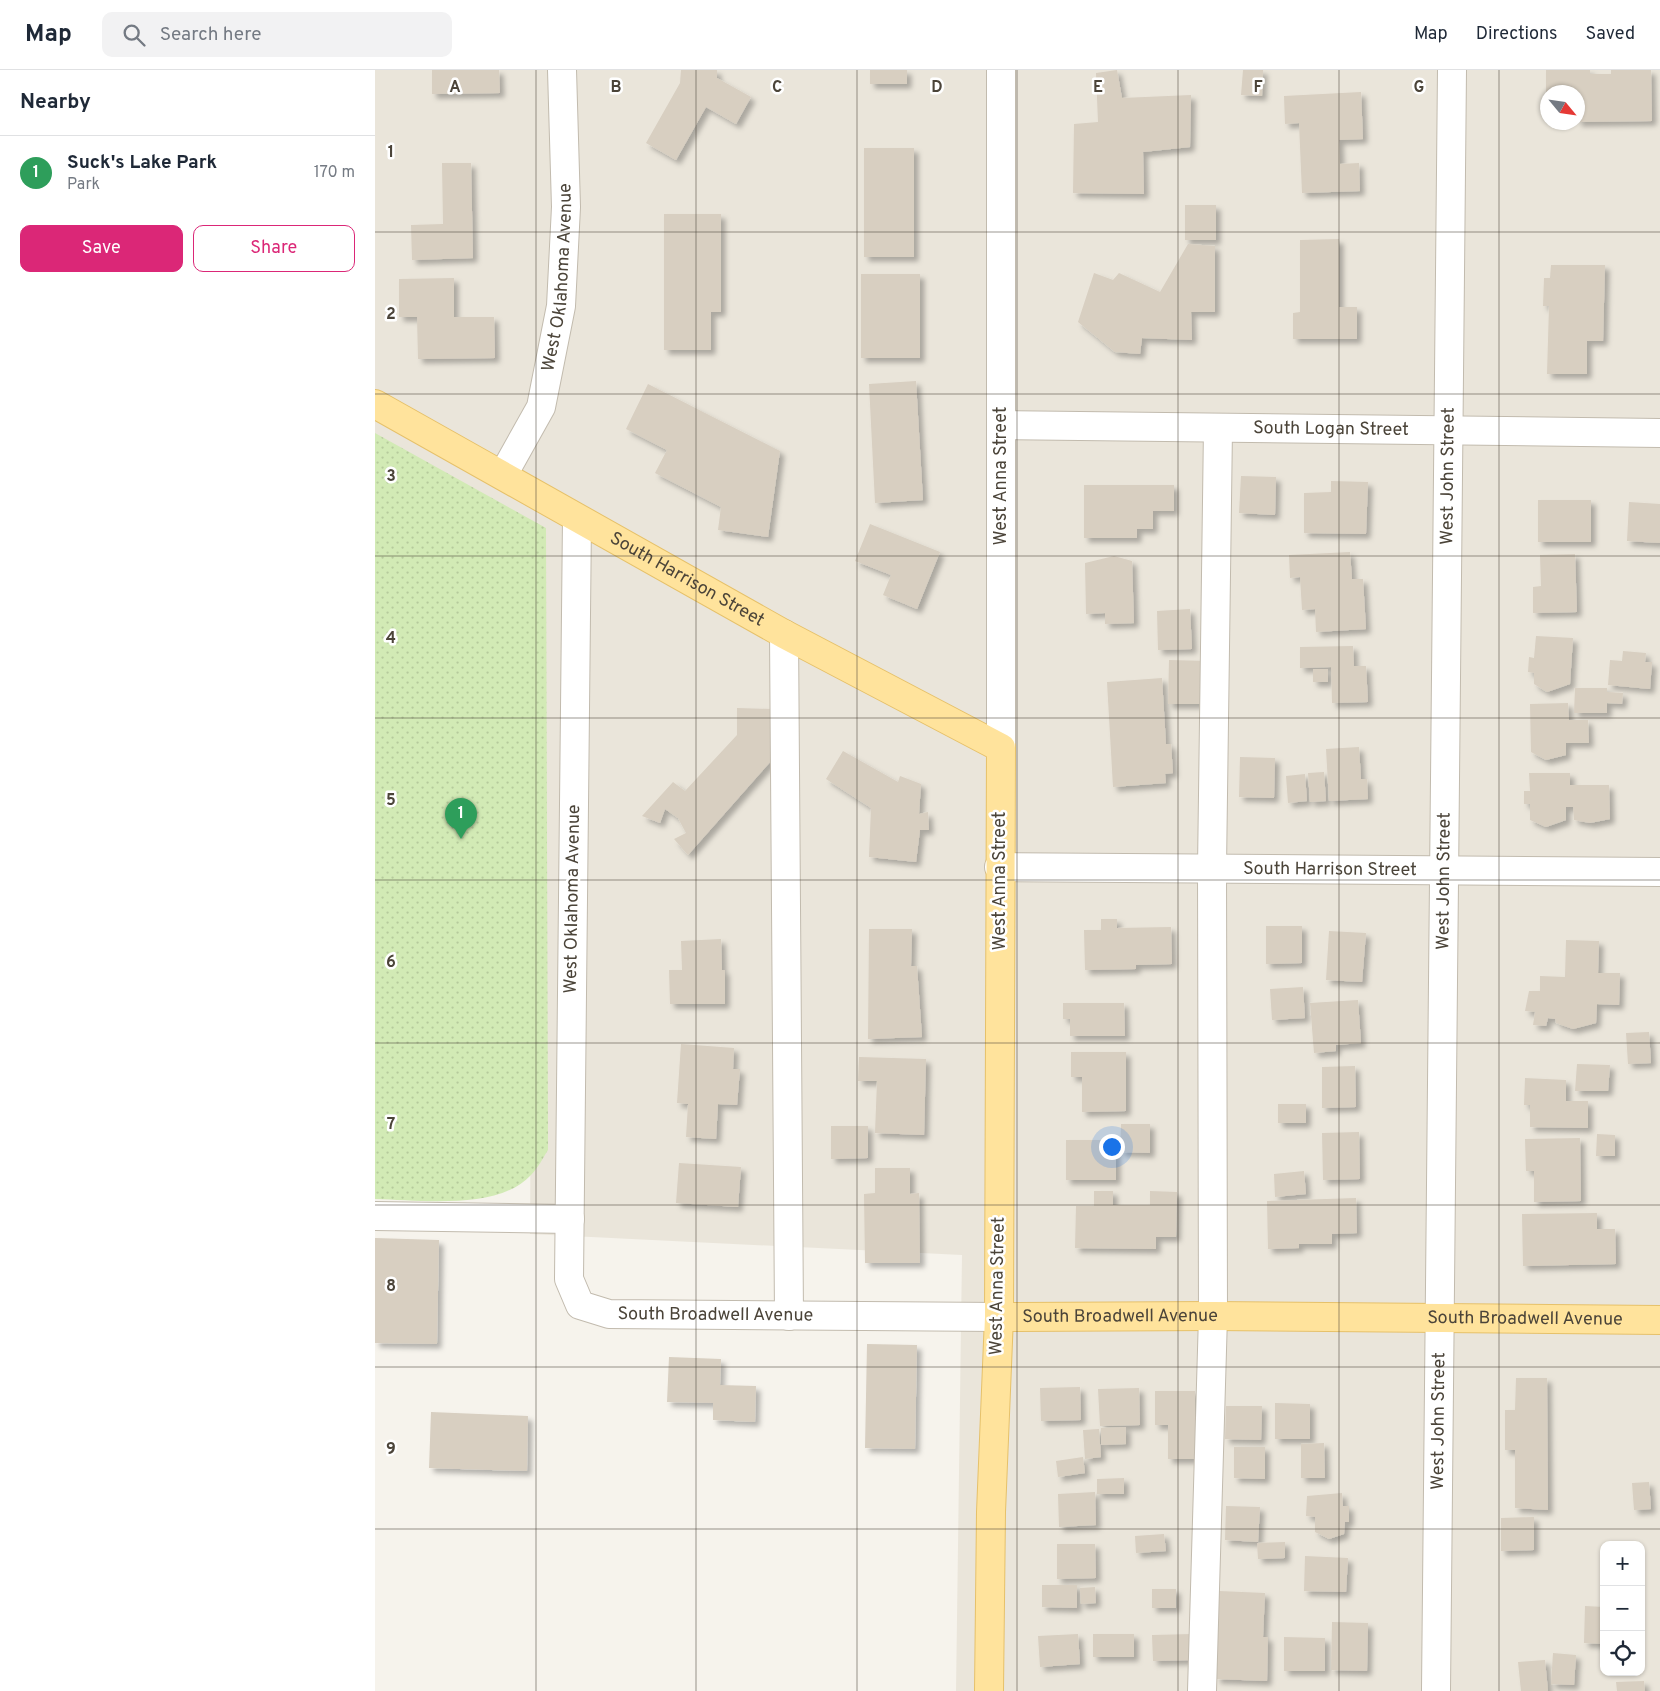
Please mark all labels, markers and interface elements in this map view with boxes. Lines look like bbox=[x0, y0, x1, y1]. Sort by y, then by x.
search box bbox=[102, 12, 452, 57]
text: Map bbox=[25, 20, 72, 50]
icon: search bbox=[120, 21, 148, 49]
text: Search here bbox=[160, 23, 261, 47]
text: Map bbox=[1414, 23, 1448, 46]
text: Directions bbox=[1476, 23, 1558, 46]
text: Saved bbox=[1586, 23, 1635, 46]
text: A bbox=[449, 78, 461, 98]
text: B bbox=[610, 78, 622, 98]
text: C bbox=[772, 78, 782, 98]
text: D bbox=[931, 78, 943, 98]
text: E bbox=[1093, 78, 1103, 98]
text: F bbox=[1253, 78, 1263, 98]
text: G bbox=[1414, 78, 1424, 98]
north arrow bbox=[1540, 85, 1585, 130]
text: Nearby bbox=[20, 89, 91, 116]
text: 1 bbox=[388, 143, 394, 163]
text: Suck's Lake Park bbox=[67, 151, 217, 175]
text: 1 bbox=[33, 163, 39, 183]
text: 170 m bbox=[314, 163, 355, 183]
text: Park bbox=[67, 175, 100, 195]
street label: West Oklahoma Avenue bbox=[537, 183, 578, 374]
button: Save bbox=[20, 225, 183, 272]
button: Share bbox=[193, 225, 355, 272]
text: 2 bbox=[386, 305, 396, 325]
street label: West Anna Street bbox=[990, 407, 1013, 545]
street label: West John Street bbox=[1436, 407, 1460, 545]
street label: South Logan Street bbox=[1253, 417, 1409, 441]
text: 3 bbox=[386, 467, 396, 487]
street label: South Harrison Street bbox=[606, 527, 768, 632]
text: 4 bbox=[386, 629, 396, 649]
text: 5 bbox=[386, 791, 396, 811]
pin: 1 bbox=[445, 798, 477, 839]
street label: West Oklahoma Avenue bbox=[560, 804, 586, 994]
street label: West Anna Street bbox=[989, 812, 1012, 950]
street label: West John Street bbox=[1432, 812, 1456, 950]
street label: South Harrison Street bbox=[1243, 857, 1417, 882]
text: 6 bbox=[386, 953, 396, 973]
text: 7 bbox=[387, 1115, 395, 1135]
your location bbox=[1099, 1134, 1125, 1160]
street label: West Anna Street bbox=[985, 1216, 1011, 1356]
text: 8 bbox=[386, 1277, 396, 1297]
street label: South Broadwell Avenue bbox=[617, 1303, 813, 1327]
street label: South Broadwell Avenue bbox=[1022, 1304, 1218, 1328]
street label: South Broadwell Avenue bbox=[1427, 1306, 1623, 1331]
street label: West John Street bbox=[1426, 1352, 1451, 1490]
text: 9 bbox=[386, 1440, 396, 1460]
map controls bbox=[1600, 1541, 1645, 1676]
button: + bbox=[1600, 1541, 1645, 1586]
button: − bbox=[1600, 1586, 1645, 1631]
button: locate bbox=[1600, 1631, 1645, 1676]

